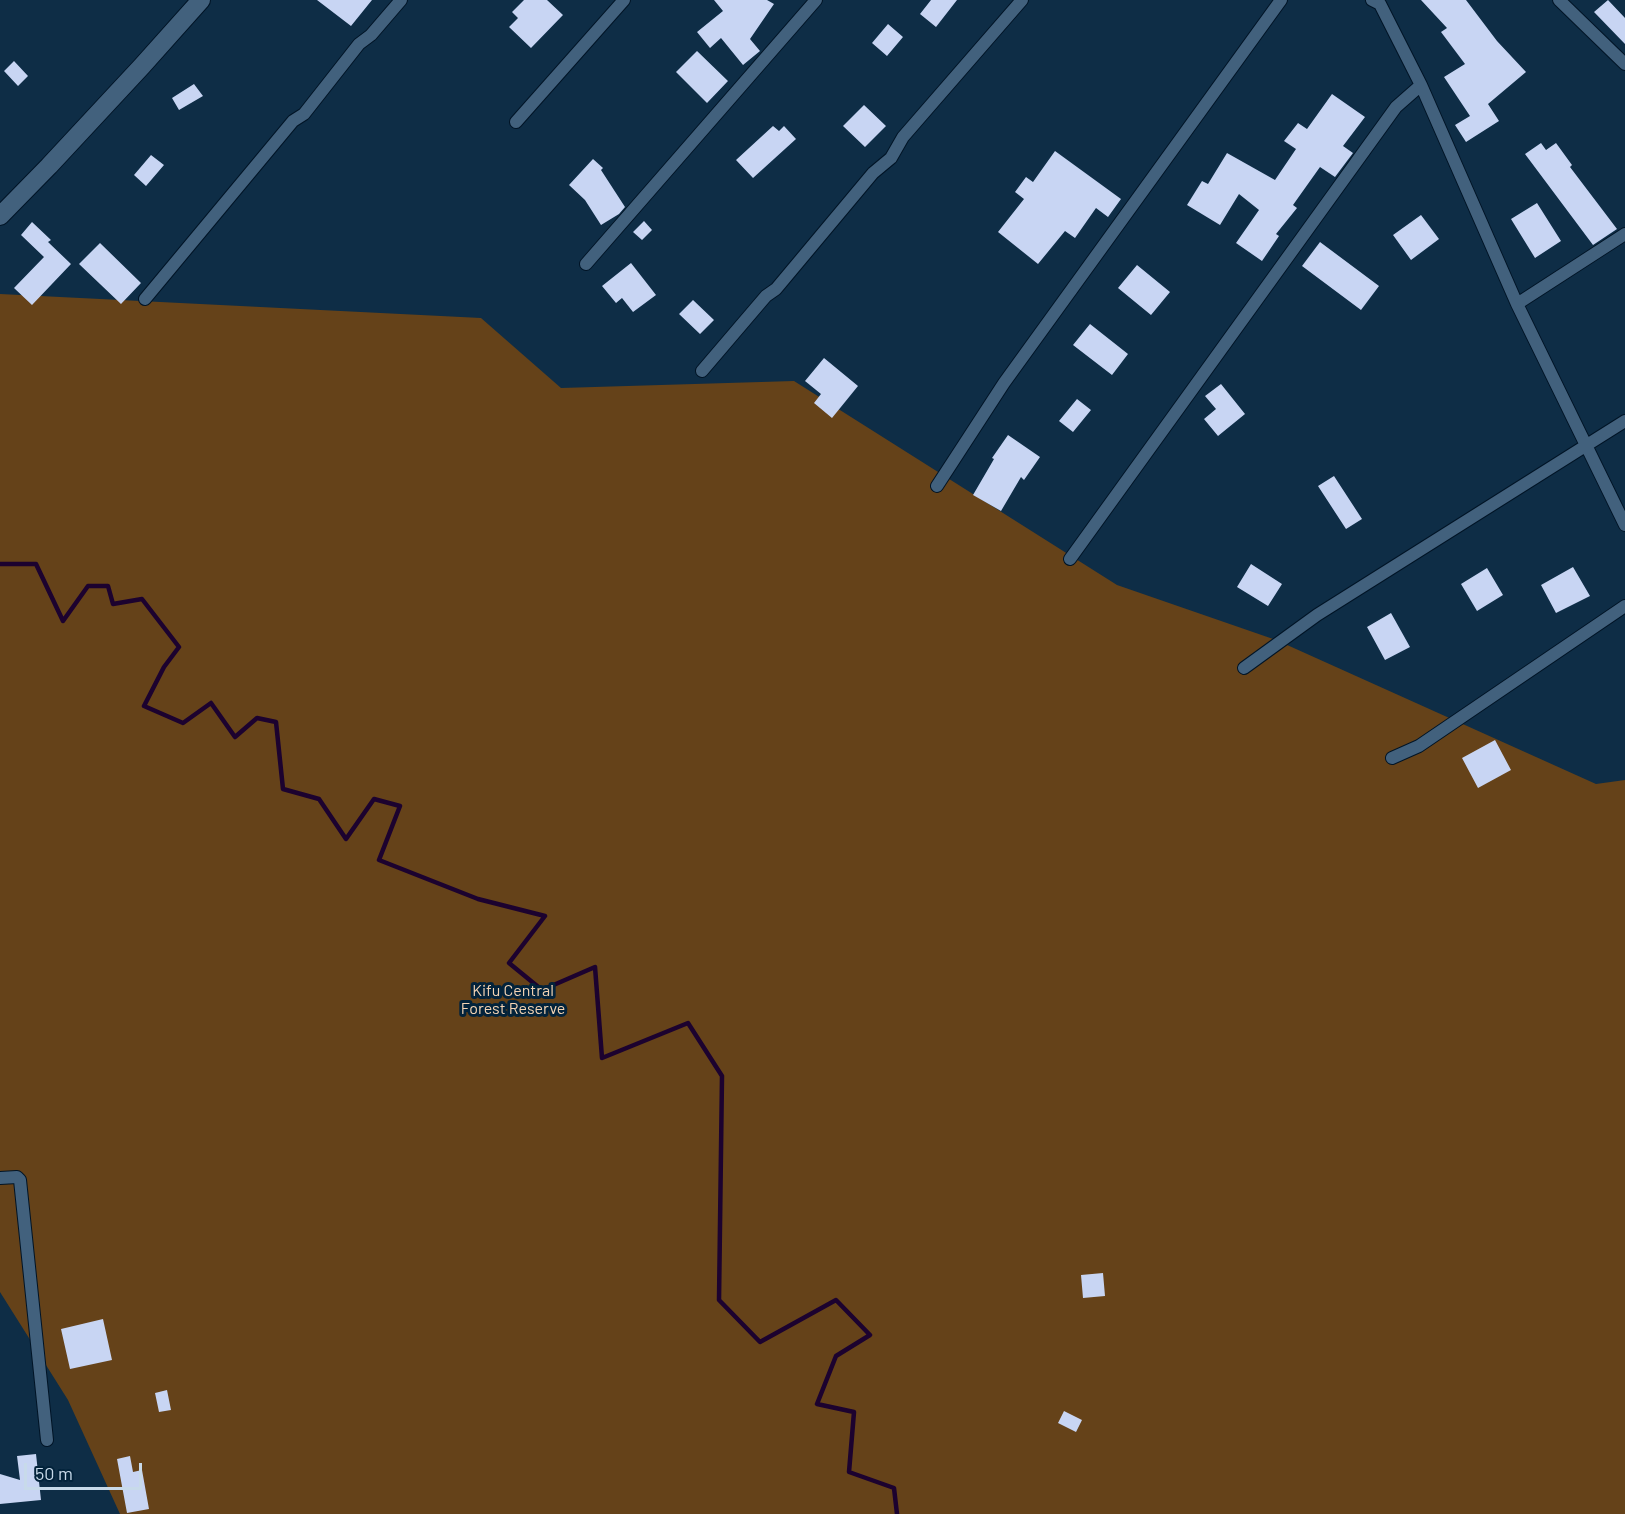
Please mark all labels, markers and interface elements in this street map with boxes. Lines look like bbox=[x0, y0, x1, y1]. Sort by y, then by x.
park label: Kifu Central Forest Reserve bbox=[461, 981, 565, 1019]
scale bar bbox=[27, 1451, 146, 1489]
text: 50 m bbox=[35, 1462, 73, 1484]

